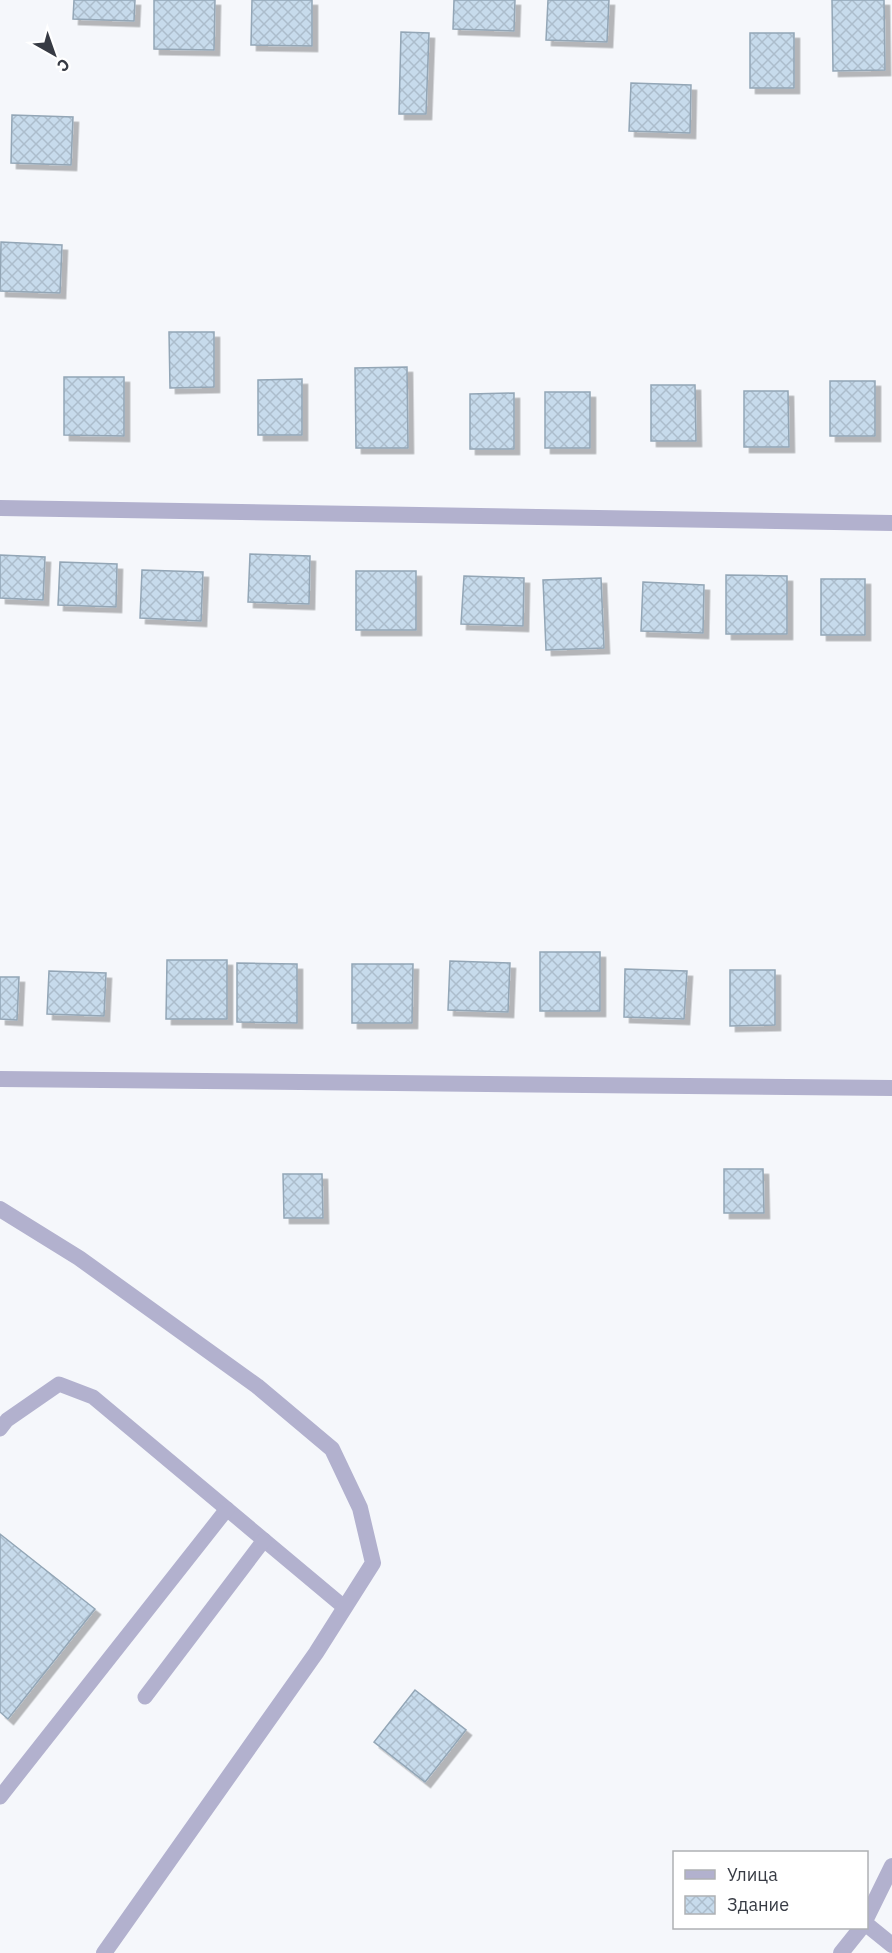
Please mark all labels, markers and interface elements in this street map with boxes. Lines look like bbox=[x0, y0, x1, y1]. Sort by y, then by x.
north arrow bbox=[24, 24, 84, 84]
text: С bbox=[53, 54, 74, 77]
legend bbox=[673, 1851, 868, 1929]
text: Улица bbox=[727, 1863, 778, 1886]
text: Здание bbox=[727, 1893, 789, 1916]

